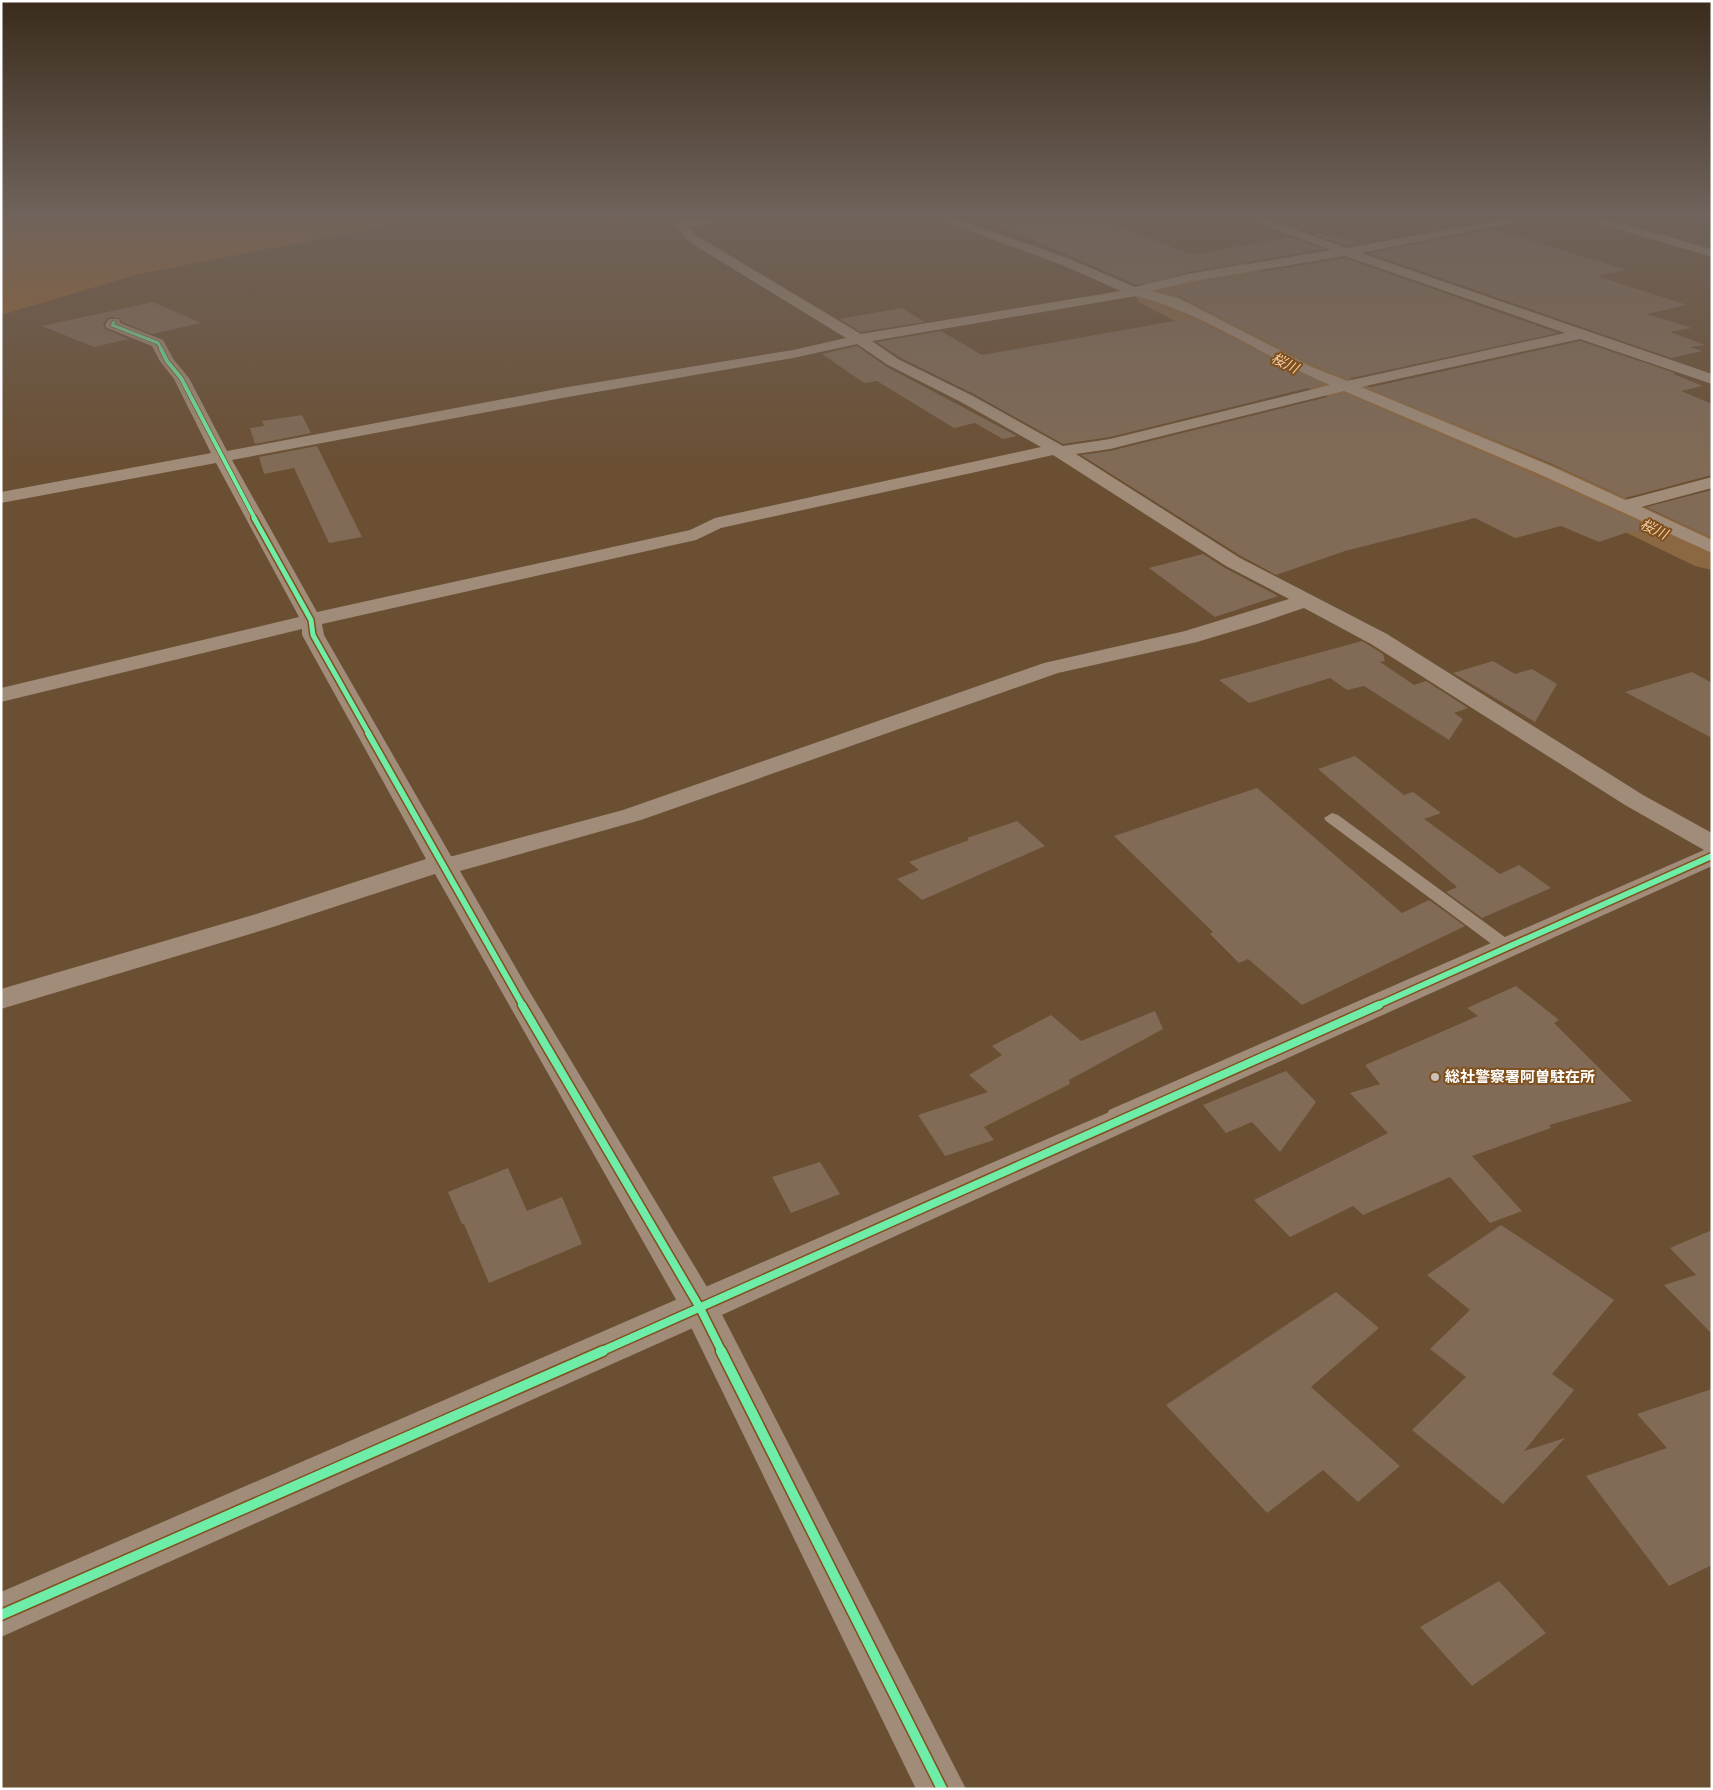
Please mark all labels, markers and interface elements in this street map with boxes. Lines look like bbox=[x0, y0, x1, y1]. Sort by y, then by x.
water label: 桜川 bbox=[1268, 349, 1303, 380]
water label: 桜川 bbox=[1637, 515, 1672, 546]
place label: 総社警察署阿曽駐在所 bbox=[1445, 1067, 1595, 1088]
marker: 総社警察署阿曽駐在所 bbox=[1429, 1071, 1441, 1083]

